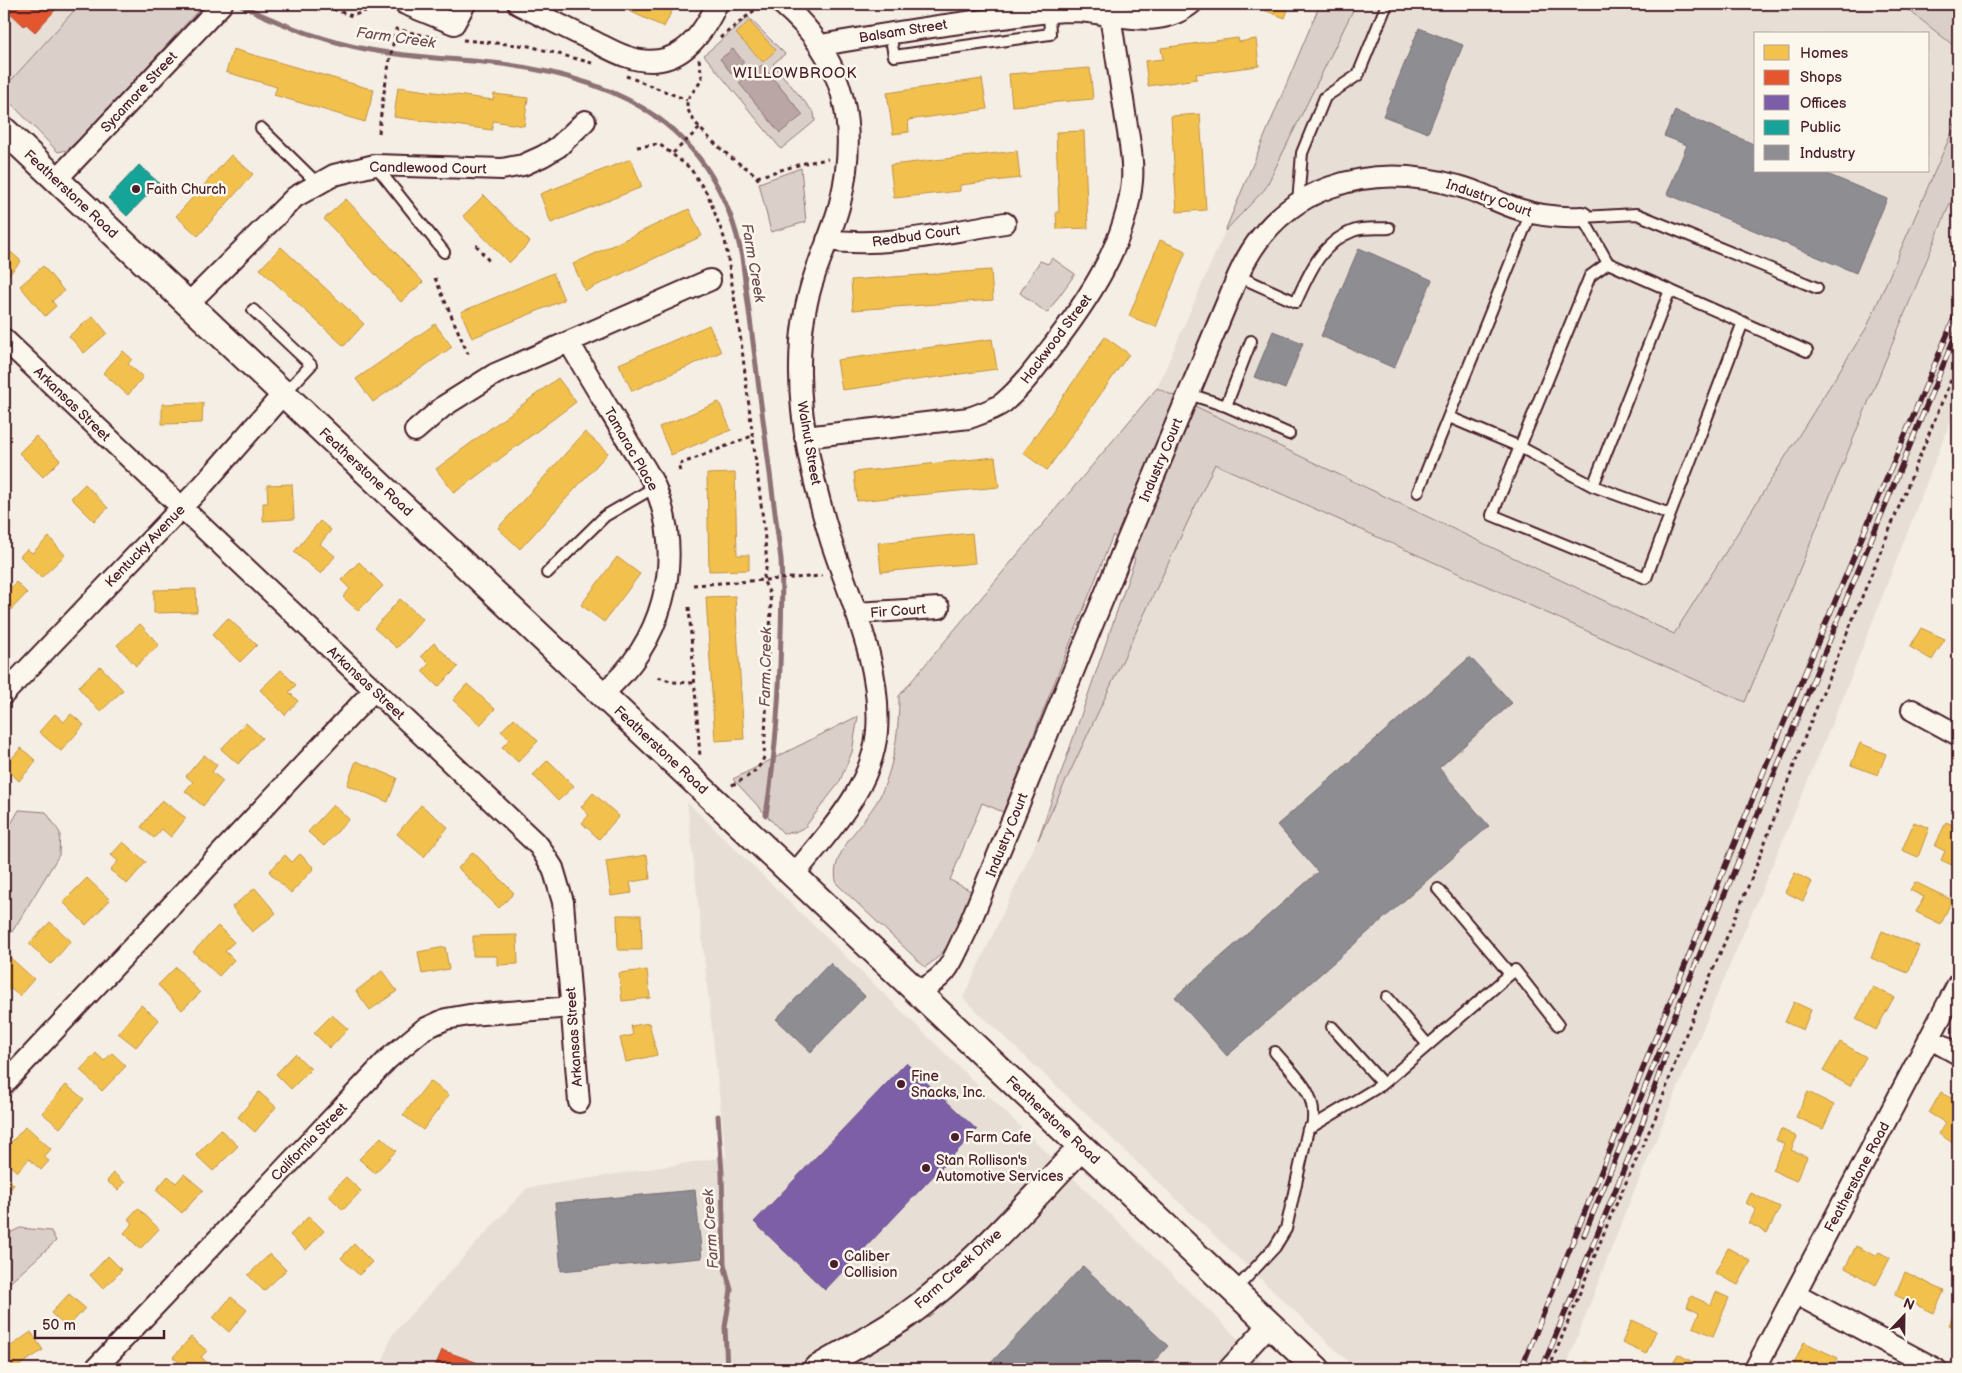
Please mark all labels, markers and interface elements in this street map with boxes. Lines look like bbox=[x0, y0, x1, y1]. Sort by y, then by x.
street label: Balsam Street bbox=[858, 16, 949, 46]
water label: Farm Creek bbox=[355, 23, 437, 53]
legend bbox=[1754, 32, 1930, 172]
text: Homes bbox=[1800, 44, 1849, 63]
street label: Sycamore Street bbox=[97, 48, 181, 136]
district label: WILLOWBROOK bbox=[733, 64, 857, 83]
text: Shops bbox=[1800, 68, 1843, 87]
text: Offices bbox=[1800, 94, 1847, 113]
text: Public bbox=[1800, 118, 1841, 137]
text: Industry bbox=[1800, 144, 1855, 163]
street label: Featherstone Road bbox=[21, 146, 121, 242]
street label: Candlewood Court bbox=[369, 158, 487, 178]
street label: Industry Court bbox=[1444, 175, 1535, 221]
place label: Faith Church bbox=[146, 181, 227, 198]
marker: Faith Church bbox=[130, 183, 142, 195]
street label: Redbud Court bbox=[871, 221, 962, 251]
water label: Farm Creek bbox=[737, 222, 769, 305]
street label: Hackwood Street bbox=[1017, 290, 1096, 387]
street label: Arkansas Street bbox=[30, 363, 114, 445]
street label: Walnut Street bbox=[793, 400, 825, 487]
street label: Tamarac Place bbox=[600, 404, 662, 494]
street label: Industry Court bbox=[1136, 415, 1187, 504]
street label: Featherstone Road bbox=[316, 424, 416, 520]
street label: Kentucky Avenue bbox=[101, 501, 189, 591]
street label: Fir Court bbox=[870, 601, 927, 621]
water label: Farm Creek bbox=[756, 626, 776, 707]
street label: Arkansas Street bbox=[324, 643, 409, 724]
street label: Featherstone Road bbox=[611, 702, 711, 798]
street label: Industry Court bbox=[982, 790, 1032, 880]
street label: Arkansas Street bbox=[562, 986, 586, 1087]
place label: Fine Snacks, Inc. bbox=[911, 1068, 985, 1101]
street label: Featherstone Road bbox=[1003, 1072, 1103, 1168]
marker: Fine Snacks, Inc. bbox=[895, 1078, 907, 1090]
street label: California Street bbox=[267, 1099, 351, 1185]
street label: Featherstone Road bbox=[1821, 1119, 1893, 1235]
place label: Farm Cafe bbox=[965, 1129, 1031, 1146]
marker: Farm Cafe bbox=[949, 1131, 961, 1143]
place label: Stan Rollison's Automotive Services bbox=[936, 1152, 1063, 1185]
marker: Stan Rollison's Automotive Services bbox=[920, 1162, 932, 1174]
water label: Farm Creek bbox=[699, 1188, 723, 1269]
street label: Farm Creek Drive bbox=[911, 1225, 1005, 1313]
place label: Caliber Collision bbox=[844, 1248, 898, 1281]
marker: Caliber Collision bbox=[828, 1258, 840, 1270]
north arrow bbox=[1880, 1290, 1930, 1340]
text: N bbox=[1901, 1295, 1917, 1314]
scale bar bbox=[35, 1308, 164, 1340]
text: 50 m bbox=[42, 1316, 76, 1335]

